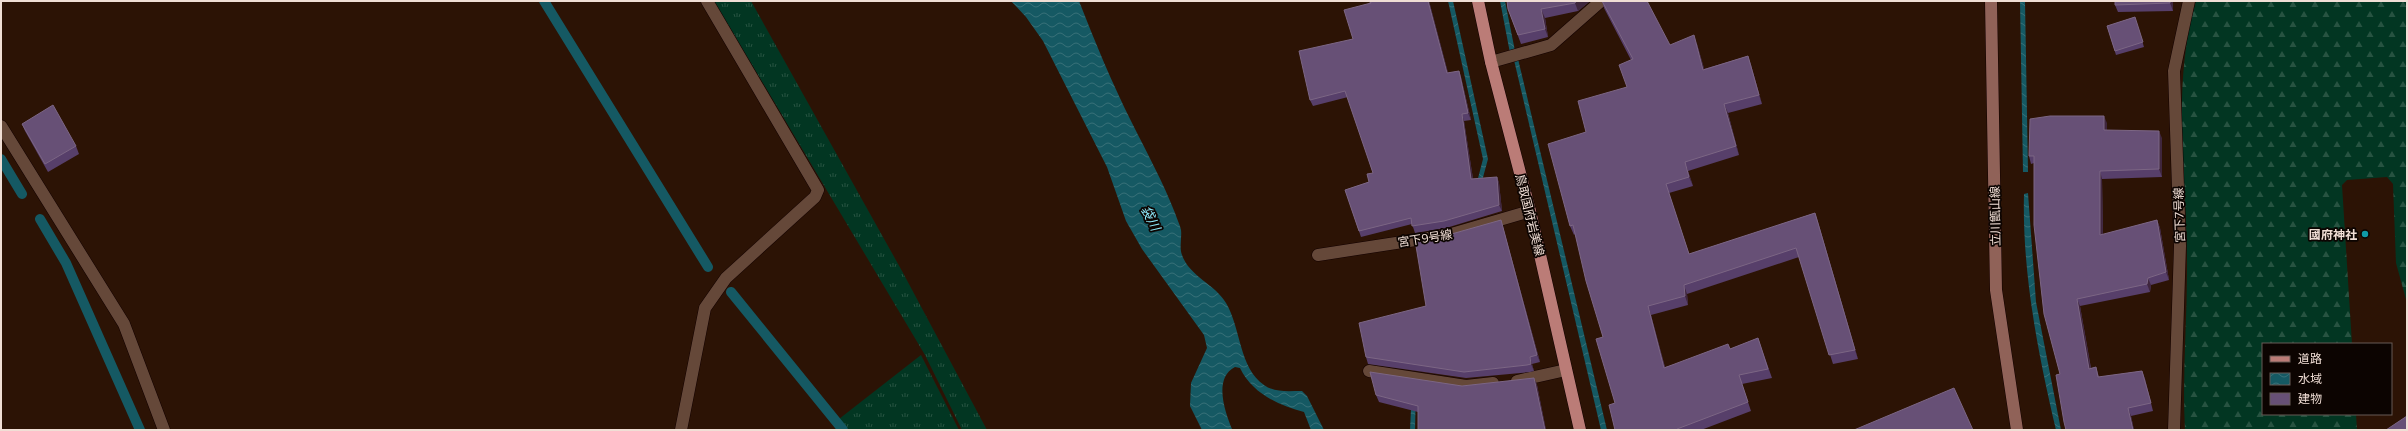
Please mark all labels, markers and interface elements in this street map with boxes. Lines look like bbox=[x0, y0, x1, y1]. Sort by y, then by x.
street label: 鳥取国府岩美線 bbox=[1513, 172, 1547, 258]
street label: 立川甑山線 bbox=[1987, 186, 2003, 246]
street label: 宮下7号線 bbox=[2171, 187, 2187, 243]
water label: 袋川 bbox=[1138, 203, 1165, 235]
street label: 宮下9号線 bbox=[1397, 226, 1453, 250]
place label: 國府神社 bbox=[2309, 227, 2357, 242]
marker: 國府神社 bbox=[2360, 229, 2370, 239]
legend bbox=[2262, 343, 2392, 415]
text: 道路 bbox=[2298, 351, 2322, 366]
text: 水域 bbox=[2298, 371, 2322, 386]
text: 建物 bbox=[2298, 391, 2322, 406]

